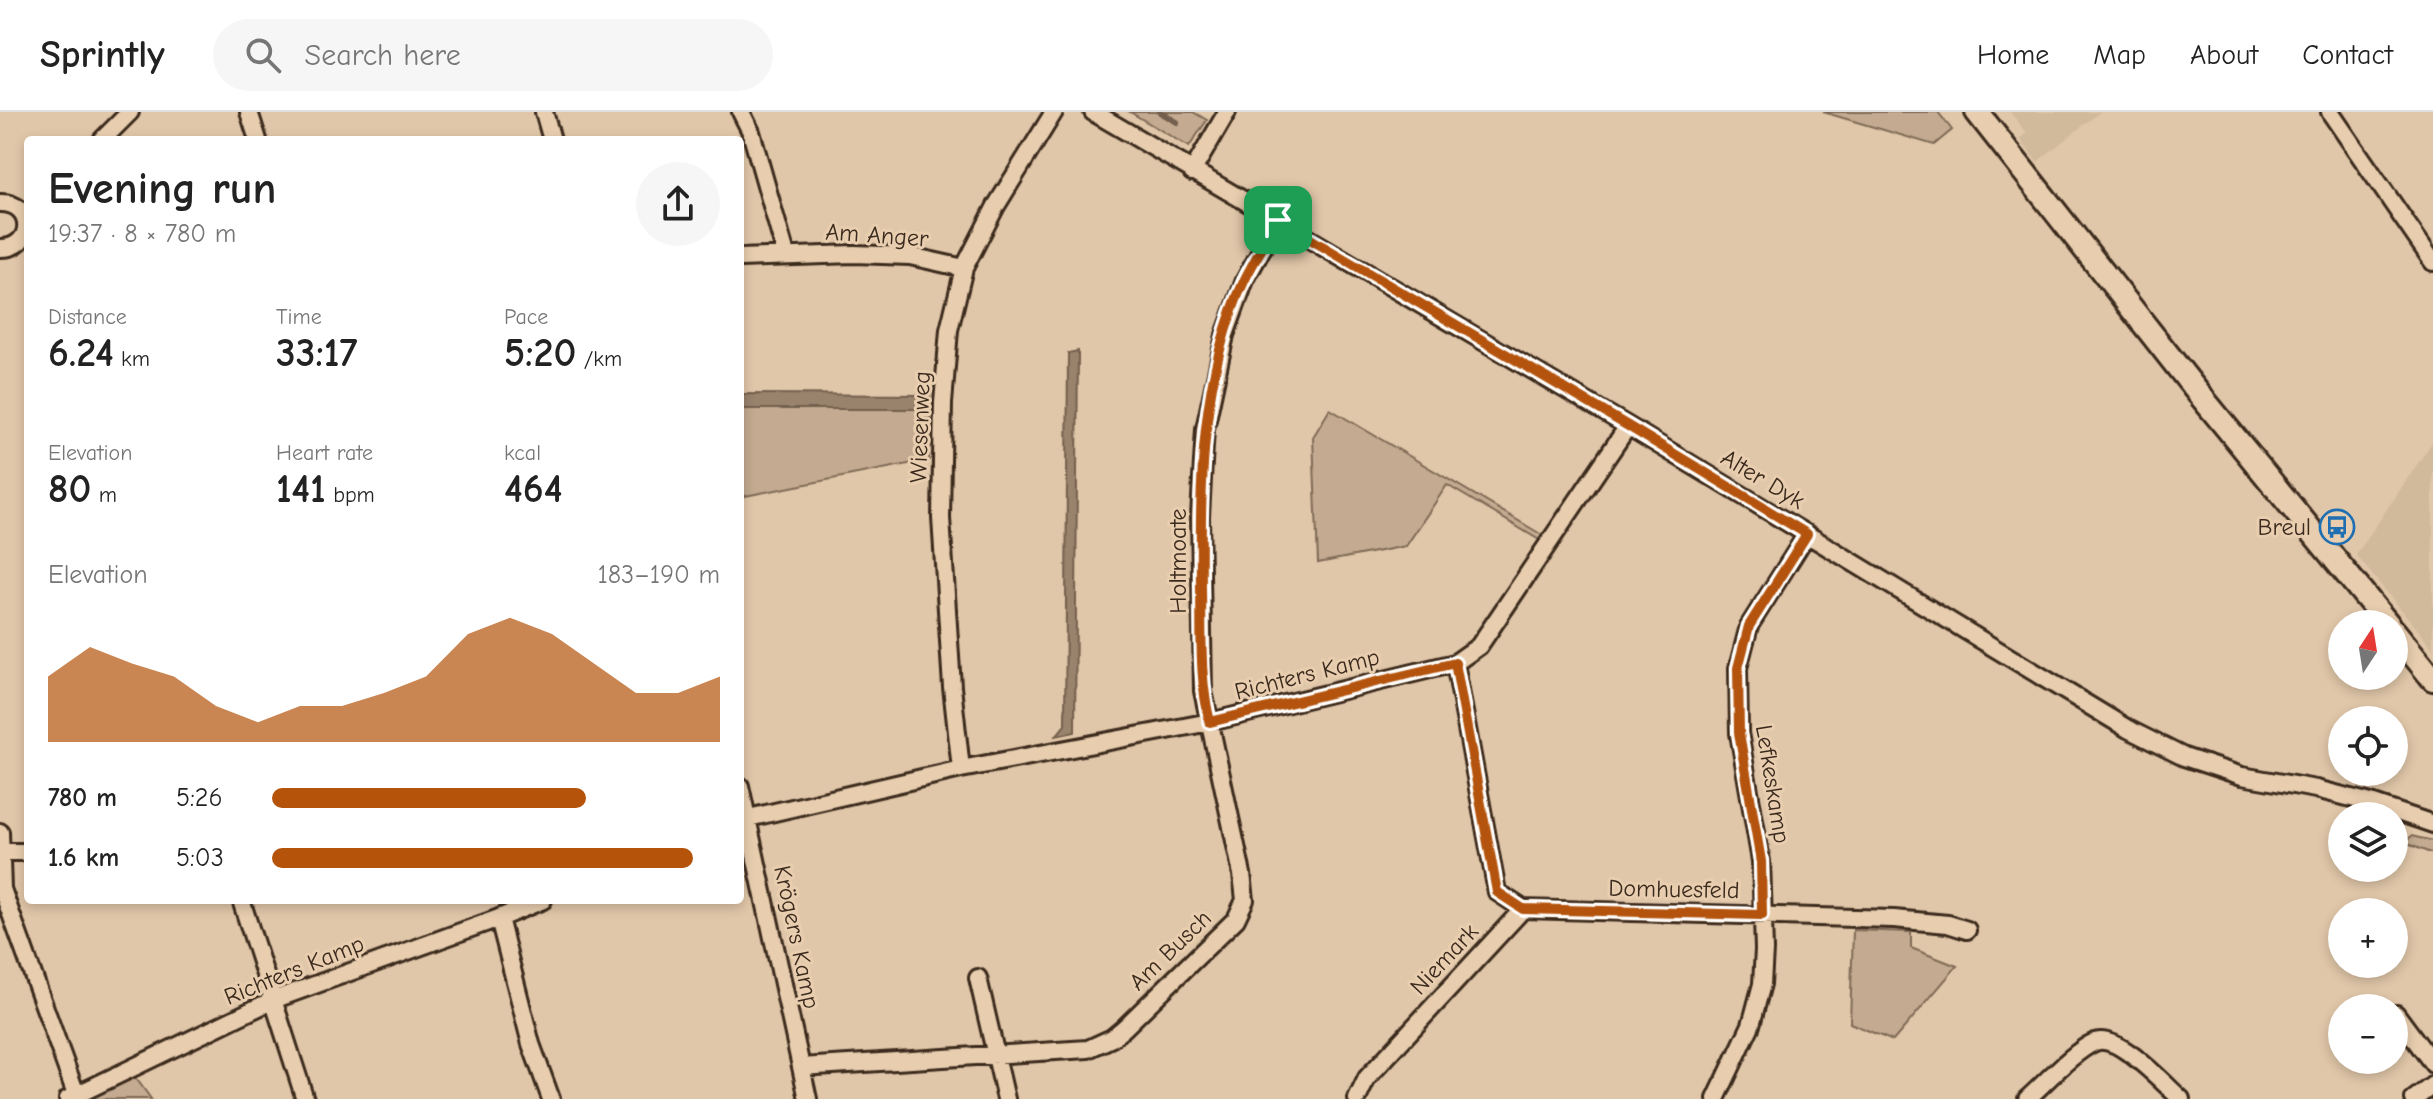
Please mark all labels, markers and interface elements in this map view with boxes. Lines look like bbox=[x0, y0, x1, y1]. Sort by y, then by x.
search box bbox=[213, 19, 773, 91]
text: Sprintly bbox=[40, 33, 165, 77]
icon: search bbox=[241, 33, 285, 77]
text: Search here bbox=[305, 38, 461, 73]
text: Home bbox=[1977, 39, 2049, 71]
text: Map bbox=[2093, 39, 2146, 71]
text: About bbox=[2190, 39, 2258, 71]
text: Contact bbox=[2302, 39, 2393, 71]
button: share bbox=[636, 162, 720, 246]
text: Evening run bbox=[48, 163, 276, 214]
pin bbox=[1244, 186, 1312, 254]
icon: arrive bbox=[1256, 198, 1300, 242]
street label: Am Anger bbox=[825, 217, 930, 253]
text: 19:37 · 8 × 780 m bbox=[48, 219, 236, 249]
text: Distance bbox=[48, 304, 127, 330]
text: Time bbox=[276, 304, 322, 330]
text: Pace bbox=[504, 304, 548, 330]
text: 6.24 bbox=[48, 330, 114, 376]
text: 33:17 bbox=[276, 330, 357, 376]
text: 5:20 bbox=[504, 330, 576, 376]
text: km bbox=[114, 346, 150, 372]
text: /km bbox=[576, 346, 622, 372]
street label: Wiesenweg bbox=[904, 370, 936, 484]
text: Elevation bbox=[48, 440, 132, 466]
text: Heart rate bbox=[276, 440, 373, 466]
text: kcal bbox=[504, 440, 541, 466]
street label: Alter Dyk bbox=[1716, 443, 1810, 515]
text: 80 bbox=[48, 466, 91, 512]
text: 141 bbox=[276, 466, 326, 512]
text: 464 bbox=[504, 466, 562, 512]
text: m bbox=[91, 482, 117, 508]
text: bpm bbox=[326, 482, 375, 508]
street label: Holtmoate bbox=[1164, 508, 1192, 614]
bus stop icon: Breul bbox=[2318, 508, 2356, 546]
place label: Breul bbox=[2258, 513, 2311, 541]
text: Elevation bbox=[48, 560, 148, 590]
text: 183–190 m bbox=[597, 560, 720, 590]
north arrow bbox=[2328, 610, 2408, 690]
map controls bbox=[2328, 610, 2408, 1074]
street label: Richters Kamp bbox=[1232, 642, 1382, 706]
button: locate bbox=[2328, 706, 2408, 786]
street label: Lefkeskamp bbox=[1750, 723, 1796, 845]
text: 780 m bbox=[48, 783, 117, 813]
text: 5:26 bbox=[176, 783, 223, 813]
button: layers bbox=[2328, 802, 2408, 882]
text: 1.6 km bbox=[48, 843, 119, 873]
text: 5:03 bbox=[176, 843, 224, 873]
street label: Krögers Kamp bbox=[768, 863, 826, 1011]
street label: Domhuesfeld bbox=[1608, 874, 1740, 904]
button: + bbox=[2328, 898, 2408, 978]
street label: Am Busch bbox=[1123, 904, 1217, 996]
street label: Niemark bbox=[1404, 917, 1484, 1000]
street label: Richters Kamp bbox=[220, 929, 368, 1011]
button: − bbox=[2328, 994, 2408, 1074]

